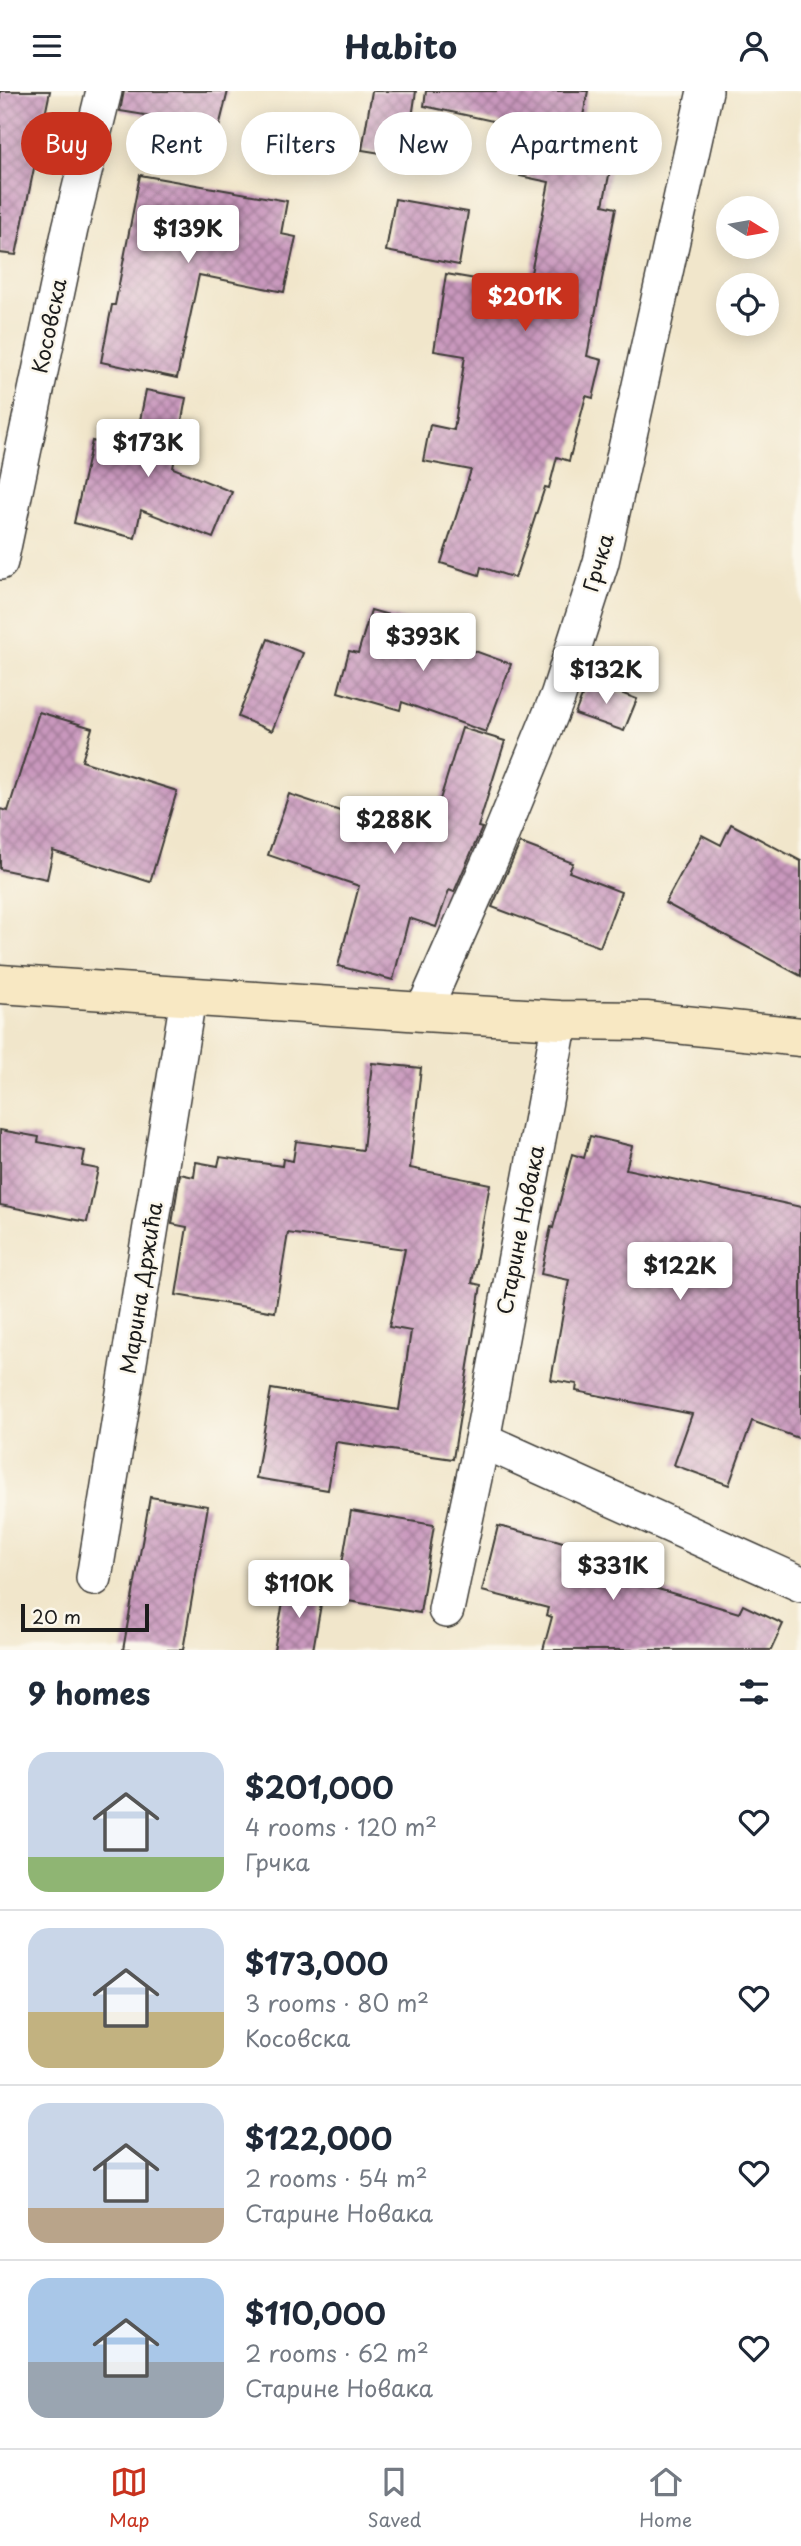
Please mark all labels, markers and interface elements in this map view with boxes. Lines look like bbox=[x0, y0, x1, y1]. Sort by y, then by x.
text: Habito bbox=[344, 22, 457, 70]
icon: menu bbox=[28, 27, 66, 65]
icon: person bbox=[735, 27, 773, 65]
chip: Buy bbox=[21, 112, 112, 175]
chip: Rent bbox=[126, 112, 227, 175]
chip: Filters bbox=[241, 112, 360, 175]
chip: New bbox=[374, 112, 472, 175]
chip: Apartment bbox=[486, 112, 662, 175]
north arrow bbox=[716, 196, 779, 259]
map controls bbox=[716, 196, 779, 336]
pin: $139K bbox=[139, 205, 237, 265]
text: $139K bbox=[153, 210, 223, 245]
pin: $201K bbox=[476, 273, 574, 333]
button: locate bbox=[716, 273, 779, 336]
street label: Косовска bbox=[22, 275, 74, 376]
text: $201K bbox=[488, 278, 562, 313]
pin: $173K bbox=[99, 419, 197, 479]
text: $173K bbox=[112, 424, 184, 459]
street label: Грчка bbox=[574, 529, 621, 595]
pin: $393K bbox=[374, 613, 472, 673]
text: $393K bbox=[386, 618, 460, 653]
pin: $132K bbox=[557, 647, 655, 706]
text: $132K bbox=[570, 651, 642, 686]
pin: $288K bbox=[345, 797, 443, 856]
text: $288K bbox=[356, 801, 432, 836]
street label: Старине Новака bbox=[487, 1142, 551, 1317]
street label: Марина Држића bbox=[111, 1199, 170, 1376]
pin: $122K bbox=[631, 1243, 729, 1302]
text: $122K bbox=[643, 1247, 717, 1282]
pin: $331K bbox=[564, 1543, 662, 1602]
text: $331K bbox=[577, 1547, 649, 1582]
pin: $110K bbox=[250, 1561, 348, 1620]
text: $110K bbox=[264, 1565, 334, 1600]
scale bar bbox=[21, 1601, 149, 1633]
text: 20 m bbox=[32, 1602, 81, 1630]
text: 9 homes bbox=[28, 1670, 150, 1715]
icon: filters bbox=[735, 1673, 773, 1711]
text: $201,000 bbox=[245, 1764, 394, 1809]
icon: home bbox=[84, 1780, 168, 1864]
icon: heart bbox=[735, 1803, 773, 1841]
text: 4 rooms · 120 m² bbox=[245, 1809, 437, 1844]
text: Грчка bbox=[245, 1844, 310, 1879]
text: $173,000 bbox=[245, 1940, 388, 1985]
icon: home bbox=[84, 1956, 168, 2040]
icon: heart bbox=[735, 1979, 773, 2017]
text: 3 rooms · 80 m² bbox=[245, 1985, 429, 2020]
text: Косовска bbox=[245, 2020, 350, 2055]
text: $122,000 bbox=[245, 2115, 392, 2160]
icon: home bbox=[84, 2131, 168, 2215]
icon: heart bbox=[735, 2154, 773, 2192]
text: 2 rooms · 54 m² bbox=[245, 2160, 428, 2195]
text: Старине Новака bbox=[245, 2195, 433, 2230]
text: $110,000 bbox=[245, 2290, 386, 2335]
icon: home bbox=[84, 2306, 168, 2390]
icon: heart bbox=[735, 2329, 773, 2367]
text: 2 rooms · 62 m² bbox=[245, 2335, 429, 2370]
text: Старине Новака bbox=[245, 2370, 433, 2405]
tab: Map bbox=[109, 2463, 150, 2533]
tab: Saved bbox=[367, 2463, 421, 2533]
tab: Home bbox=[639, 2463, 692, 2533]

